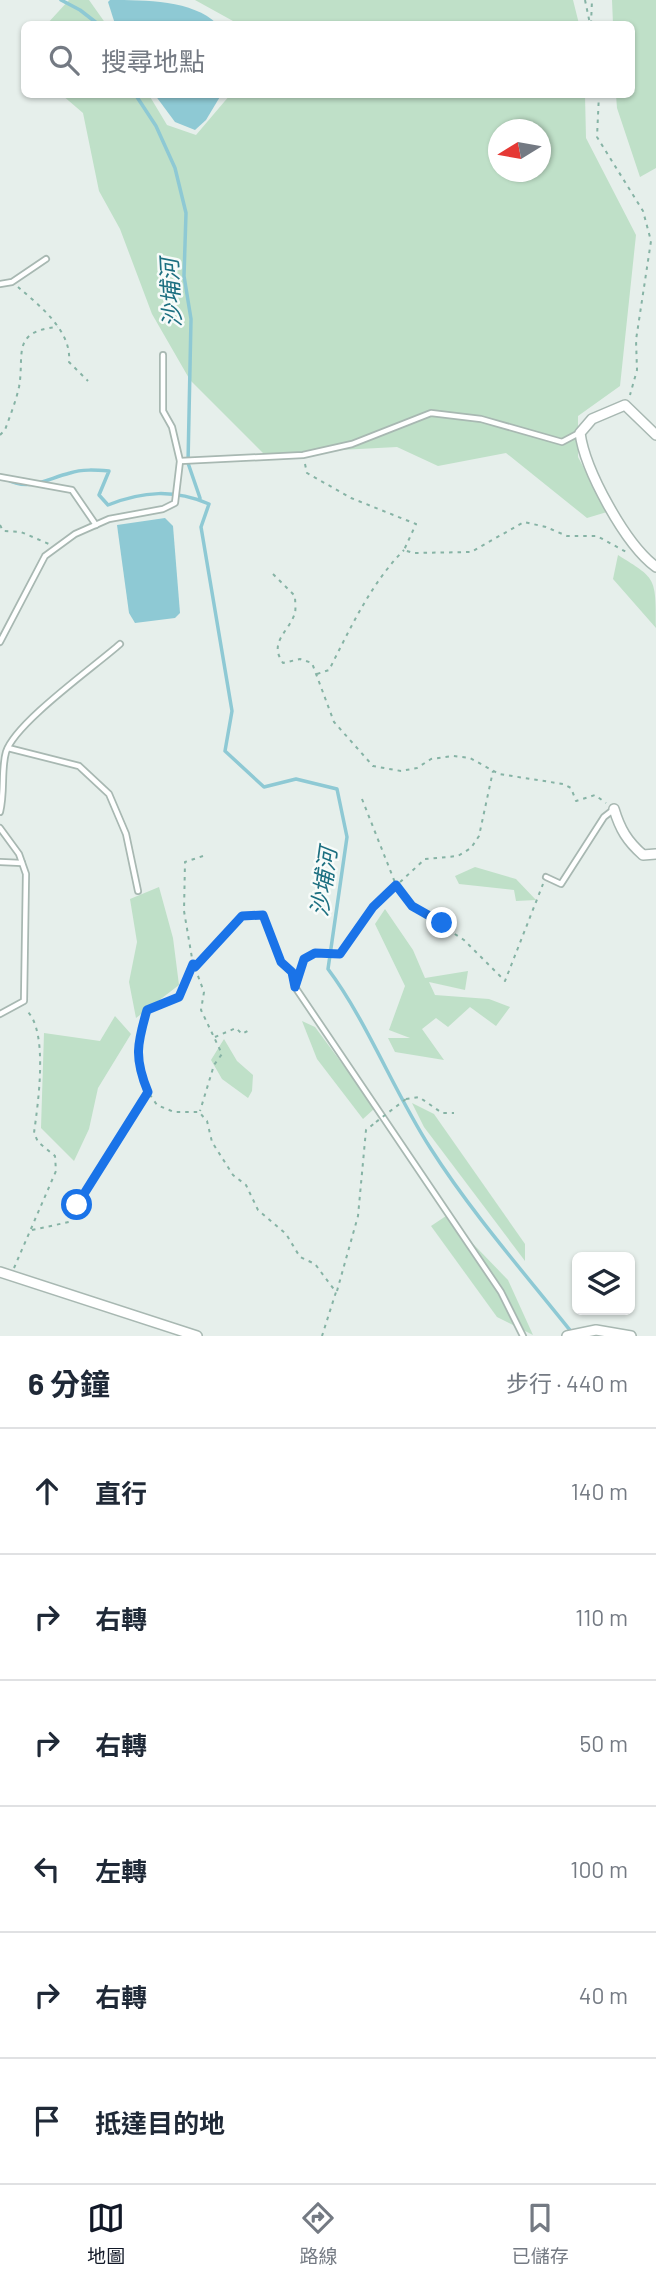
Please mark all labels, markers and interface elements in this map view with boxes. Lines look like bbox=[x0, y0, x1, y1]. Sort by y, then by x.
search box bbox=[21, 21, 635, 98]
icon: search bbox=[45, 41, 83, 79]
text: 搜尋地點 bbox=[101, 45, 205, 76]
north arrow bbox=[488, 119, 551, 182]
water label: 沙埔河 bbox=[154, 254, 186, 328]
water label: 沙埔河 bbox=[304, 842, 342, 918]
route end bbox=[426, 907, 457, 938]
route start bbox=[61, 1189, 92, 1220]
map controls bbox=[572, 1252, 635, 1315]
button: layers bbox=[572, 1252, 635, 1315]
text: 6 分鐘 bbox=[28, 1365, 110, 1401]
text: 步行 · 440 m bbox=[506, 1369, 628, 1397]
icon: ahead bbox=[28, 1472, 66, 1510]
text: 直行 bbox=[95, 1477, 147, 1508]
text: 140 m bbox=[571, 1477, 628, 1505]
icon: right bbox=[28, 1598, 66, 1636]
text: 右轉 bbox=[95, 1603, 147, 1634]
text: 110 m bbox=[575, 1603, 628, 1631]
icon: right bbox=[28, 1724, 66, 1762]
text: 右轉 bbox=[95, 1729, 147, 1760]
text: 50 m bbox=[580, 1729, 628, 1757]
icon: left bbox=[28, 1850, 66, 1888]
text: 左轉 bbox=[95, 1855, 147, 1886]
text: 100 m bbox=[570, 1855, 628, 1883]
icon: right bbox=[28, 1976, 66, 2014]
text: 右轉 bbox=[95, 1981, 147, 2012]
text: 40 m bbox=[579, 1981, 628, 2009]
icon: arrive bbox=[28, 2102, 66, 2140]
text: 抵達目的地 bbox=[95, 2107, 225, 2138]
tab: 地圖 bbox=[87, 2199, 125, 2268]
tab: 路線 bbox=[299, 2199, 338, 2268]
tab: 已儲存 bbox=[512, 2199, 569, 2268]

